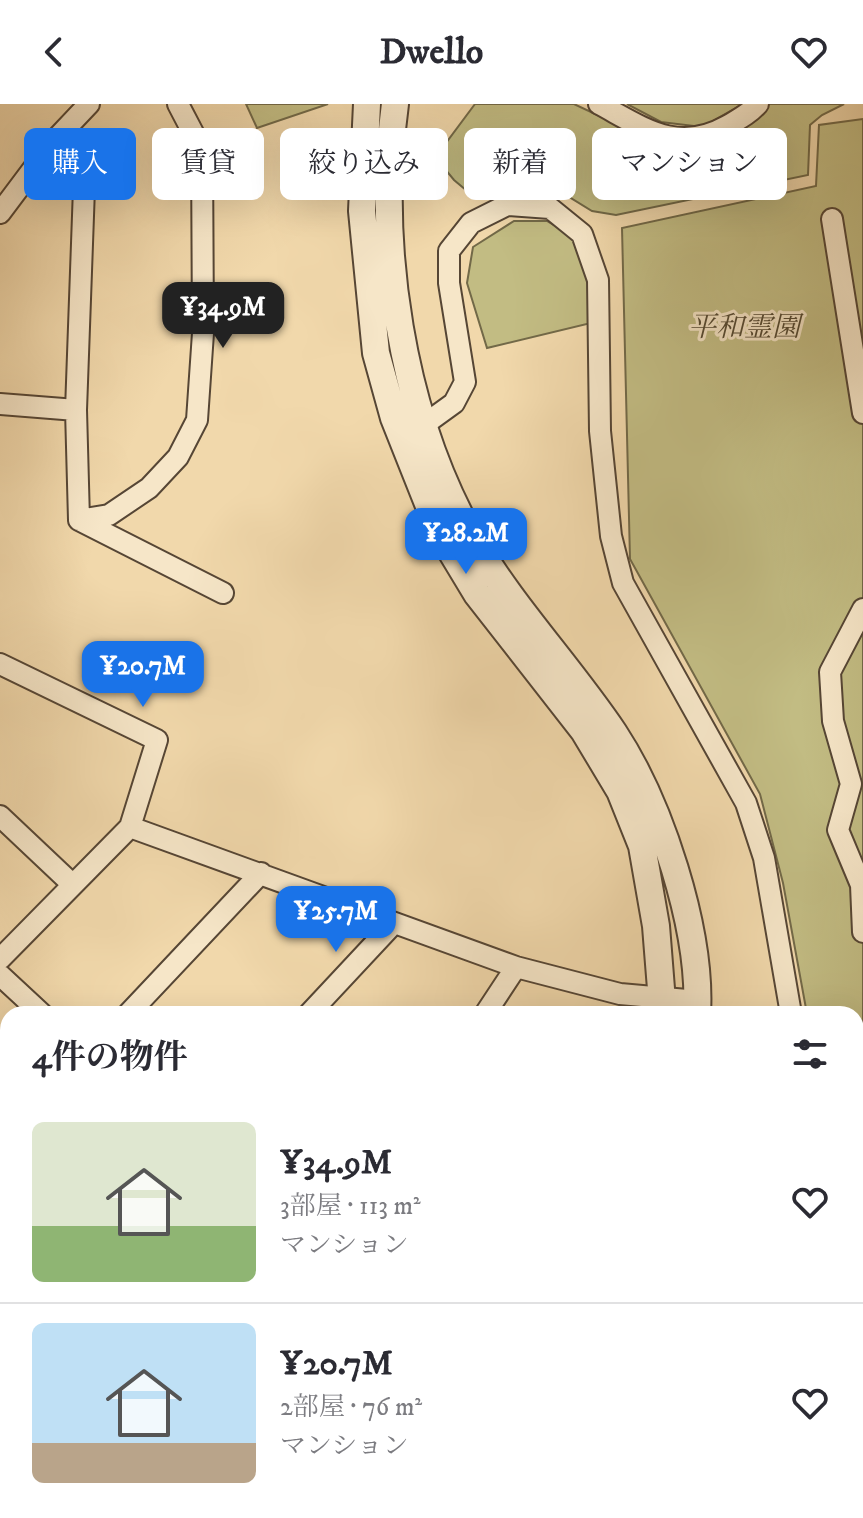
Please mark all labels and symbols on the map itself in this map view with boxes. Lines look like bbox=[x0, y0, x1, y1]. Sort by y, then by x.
pin: ¥34.9M bbox=[158, 282, 288, 350]
park label: 平和霊園 bbox=[688, 310, 804, 345]
pin: ¥28.2M bbox=[401, 508, 531, 576]
pin: ¥20.7M bbox=[78, 641, 208, 709]
pin: ¥25.7M bbox=[271, 886, 401, 954]

